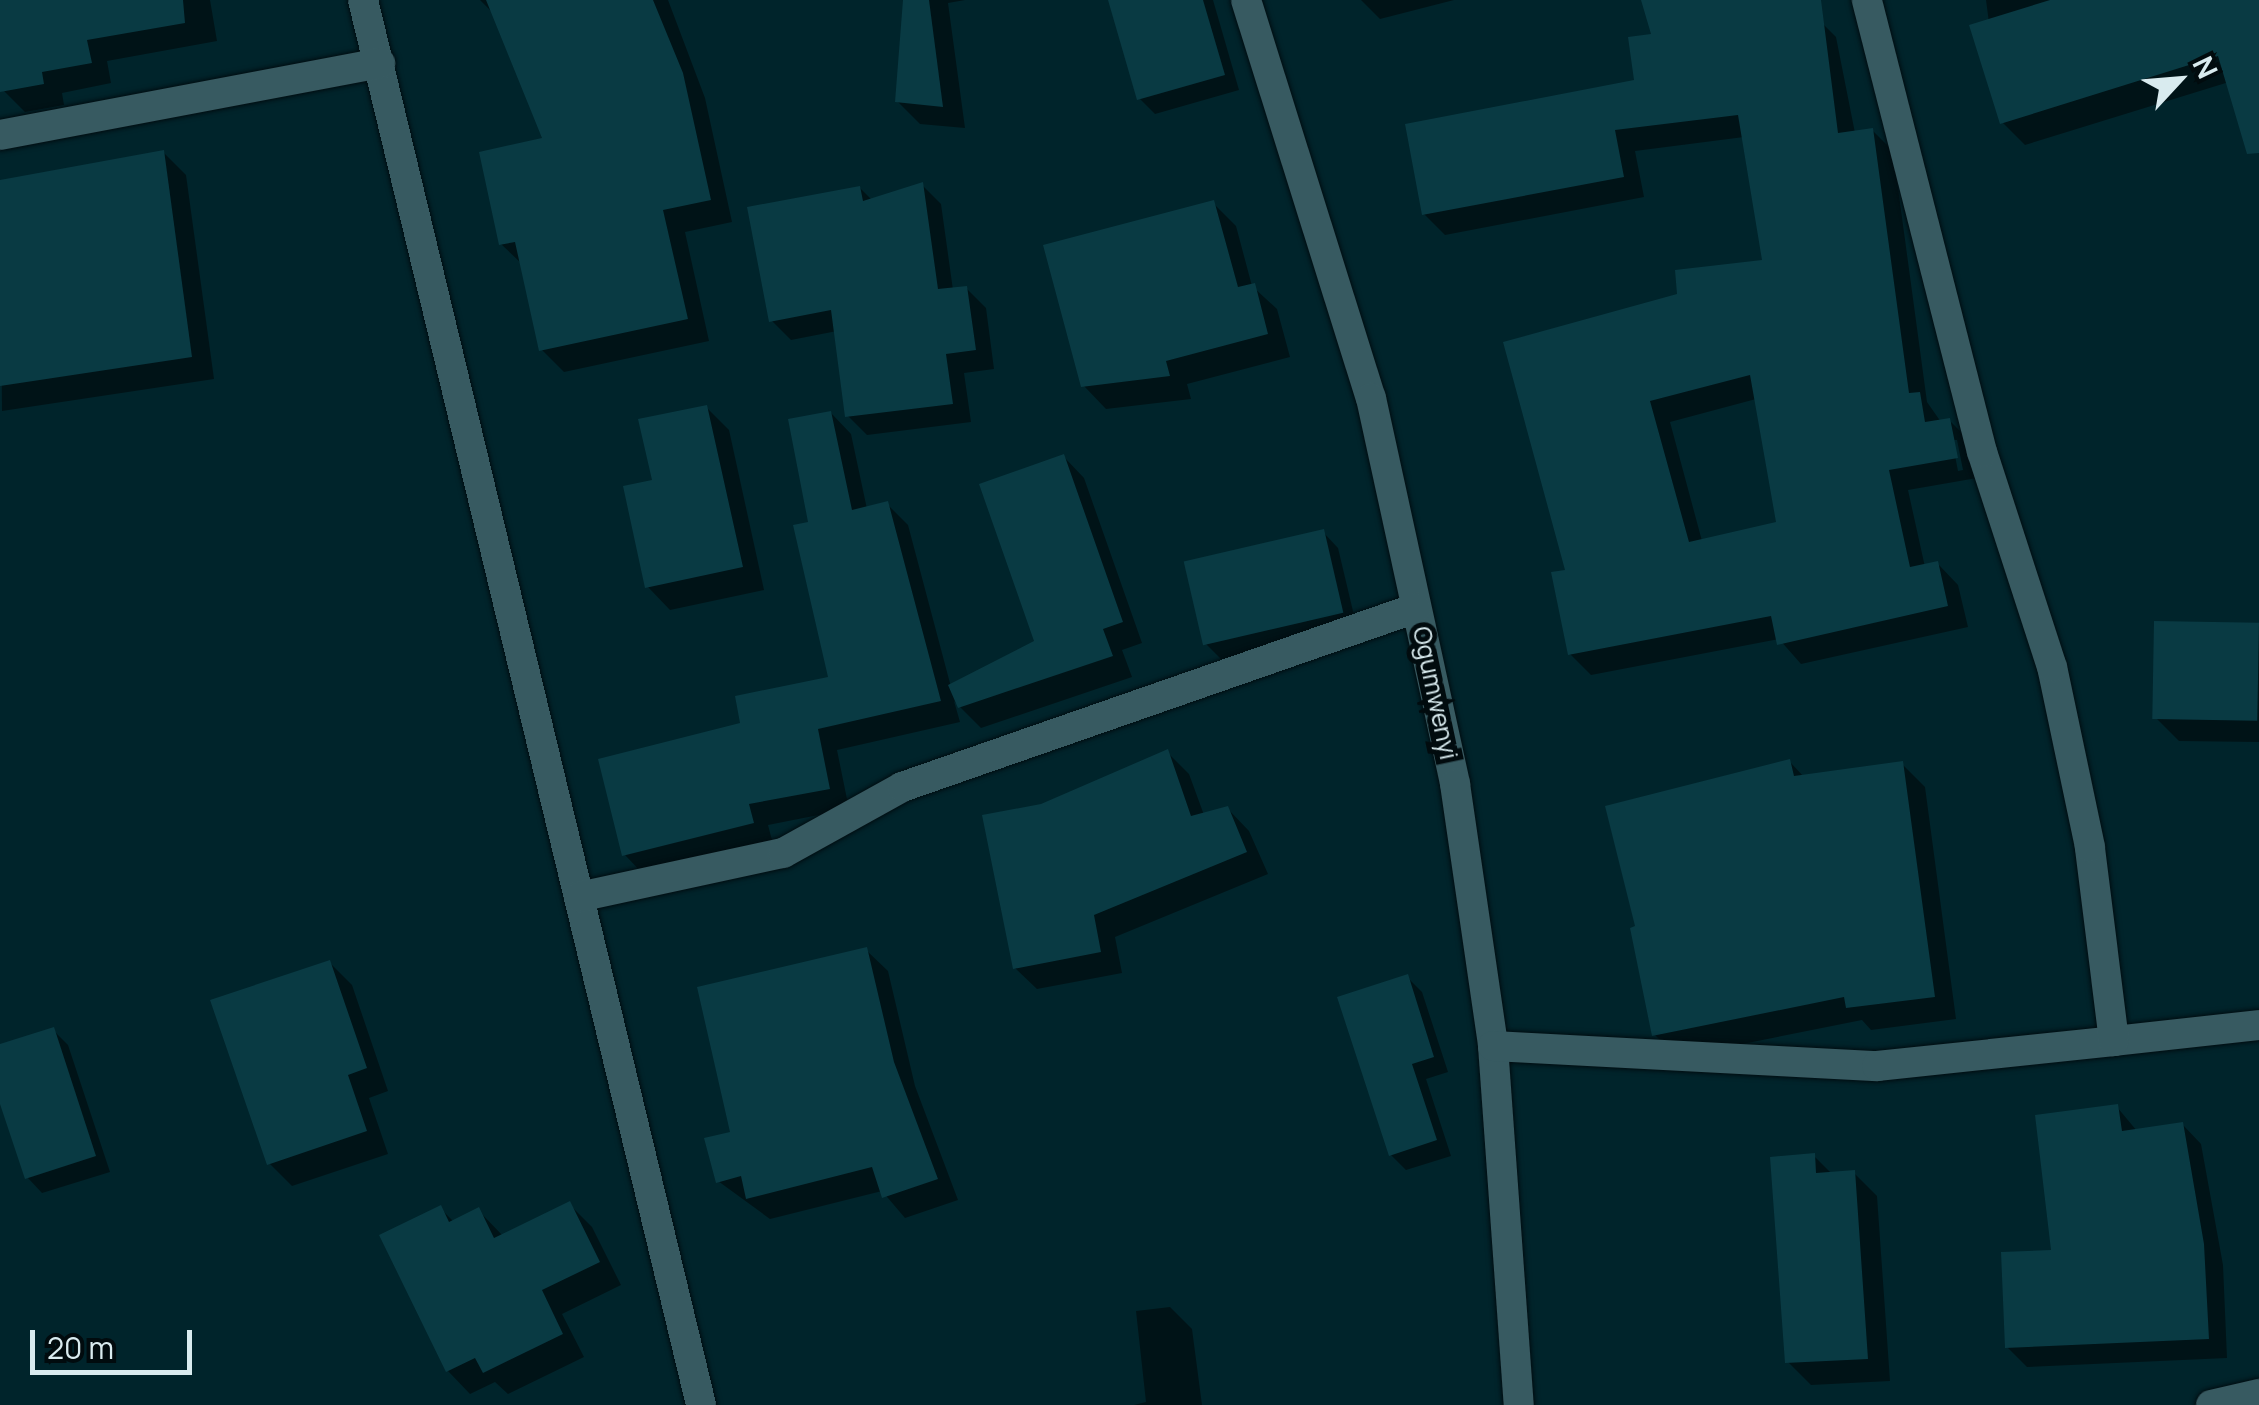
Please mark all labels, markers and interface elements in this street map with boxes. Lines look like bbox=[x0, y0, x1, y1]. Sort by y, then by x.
north arrow bbox=[2129, 30, 2229, 130]
text: N bbox=[2184, 49, 2227, 84]
street label: Ogumwenyi bbox=[1406, 624, 1464, 762]
scale bar bbox=[35, 1310, 198, 1372]
text: 20 m bbox=[47, 1327, 114, 1368]

